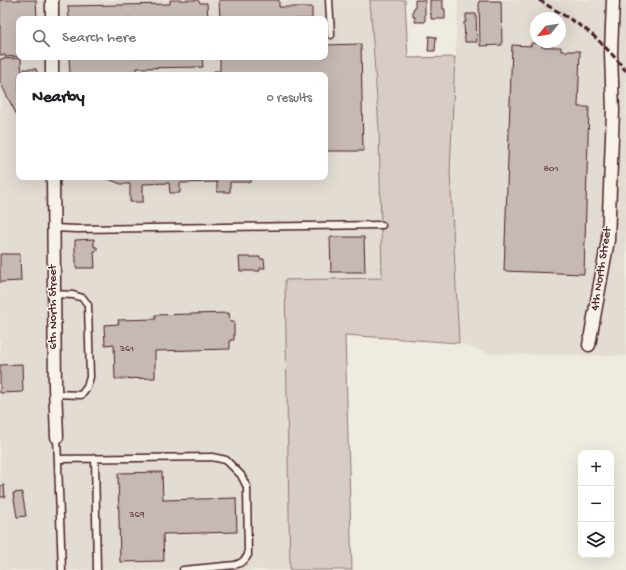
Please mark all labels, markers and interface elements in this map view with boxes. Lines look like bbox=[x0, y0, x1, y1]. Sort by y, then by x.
north arrow bbox=[530, 12, 566, 48]
search box bbox=[16, 16, 328, 60]
icon: search bbox=[30, 27, 52, 49]
text: Search here bbox=[62, 29, 136, 47]
text: Nearby bbox=[32, 88, 85, 108]
text: 0 results bbox=[266, 91, 312, 106]
house number: 801 bbox=[543, 163, 559, 175]
street label: 4th North Street bbox=[588, 225, 616, 312]
street label: 6th North Street bbox=[47, 264, 61, 349]
house number: 361 bbox=[119, 343, 134, 355]
map controls bbox=[578, 450, 614, 558]
button: + bbox=[578, 450, 614, 486]
button: − bbox=[578, 486, 614, 522]
house number: 369 bbox=[128, 509, 145, 521]
button: layers bbox=[578, 522, 614, 558]

